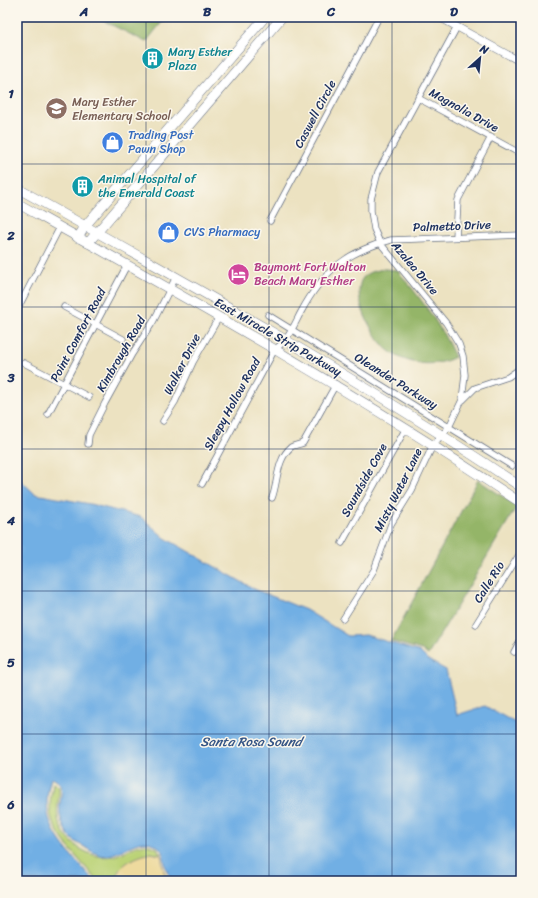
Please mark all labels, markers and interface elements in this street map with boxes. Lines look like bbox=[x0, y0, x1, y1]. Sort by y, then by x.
text: A bbox=[79, 0, 88, 23]
text: B bbox=[203, 0, 212, 23]
text: C bbox=[326, 0, 336, 23]
text: D bbox=[450, 0, 458, 23]
north arrow bbox=[460, 38, 500, 78]
text: N bbox=[476, 39, 492, 60]
place label: Mary Esther Plaza bbox=[168, 41, 233, 77]
building icon: Mary Esther Plaza bbox=[140, 46, 166, 72]
street label: Caswell Circle bbox=[288, 76, 342, 152]
text: 1 bbox=[8, 82, 14, 105]
street label: Magnolia Drive bbox=[425, 82, 503, 138]
place label: Mary Esther Elementary School bbox=[72, 91, 172, 127]
school or university icon: Mary Esther Elementary School bbox=[44, 96, 70, 122]
place label: Trading Post Pawn Shop bbox=[128, 124, 195, 160]
shop icon: Trading Post Pawn Shop bbox=[99, 129, 125, 155]
place label: Animal Hospital of the Emerald Coast bbox=[97, 168, 197, 204]
building icon: Animal Hospital of the Emerald Coast bbox=[69, 173, 95, 199]
street label: Palmetto Drive bbox=[413, 214, 491, 238]
shop icon: CVS Pharmacy bbox=[156, 219, 182, 245]
place label: CVS Pharmacy bbox=[184, 221, 261, 243]
text: 2 bbox=[6, 224, 15, 247]
street label: Azalea Drive bbox=[385, 235, 444, 300]
place label: Baymont Fort Walton Beach Mary Esther bbox=[254, 256, 367, 292]
hotel icon: Baymont Fort Walton Beach Mary Esther bbox=[225, 261, 251, 287]
street label: Point Comfort Road bbox=[44, 282, 113, 386]
street label: East Miracle Strip Parkway bbox=[210, 291, 347, 383]
street label: Kimbrough Road bbox=[90, 311, 152, 396]
street label: Walker Drive bbox=[157, 329, 207, 399]
street label: Oleander Parkway bbox=[350, 346, 443, 416]
street label: Sleepy Hollow Road bbox=[197, 352, 267, 455]
text: 3 bbox=[6, 366, 15, 389]
street label: Soundside Cove bbox=[335, 439, 394, 521]
street label: Misty Water Lane bbox=[367, 444, 429, 536]
text: 4 bbox=[6, 509, 16, 532]
street label: Calle Rio bbox=[467, 557, 511, 607]
text: 5 bbox=[7, 651, 15, 674]
water label: Santa Rosa Sound bbox=[200, 730, 305, 753]
text: 6 bbox=[6, 793, 15, 816]

